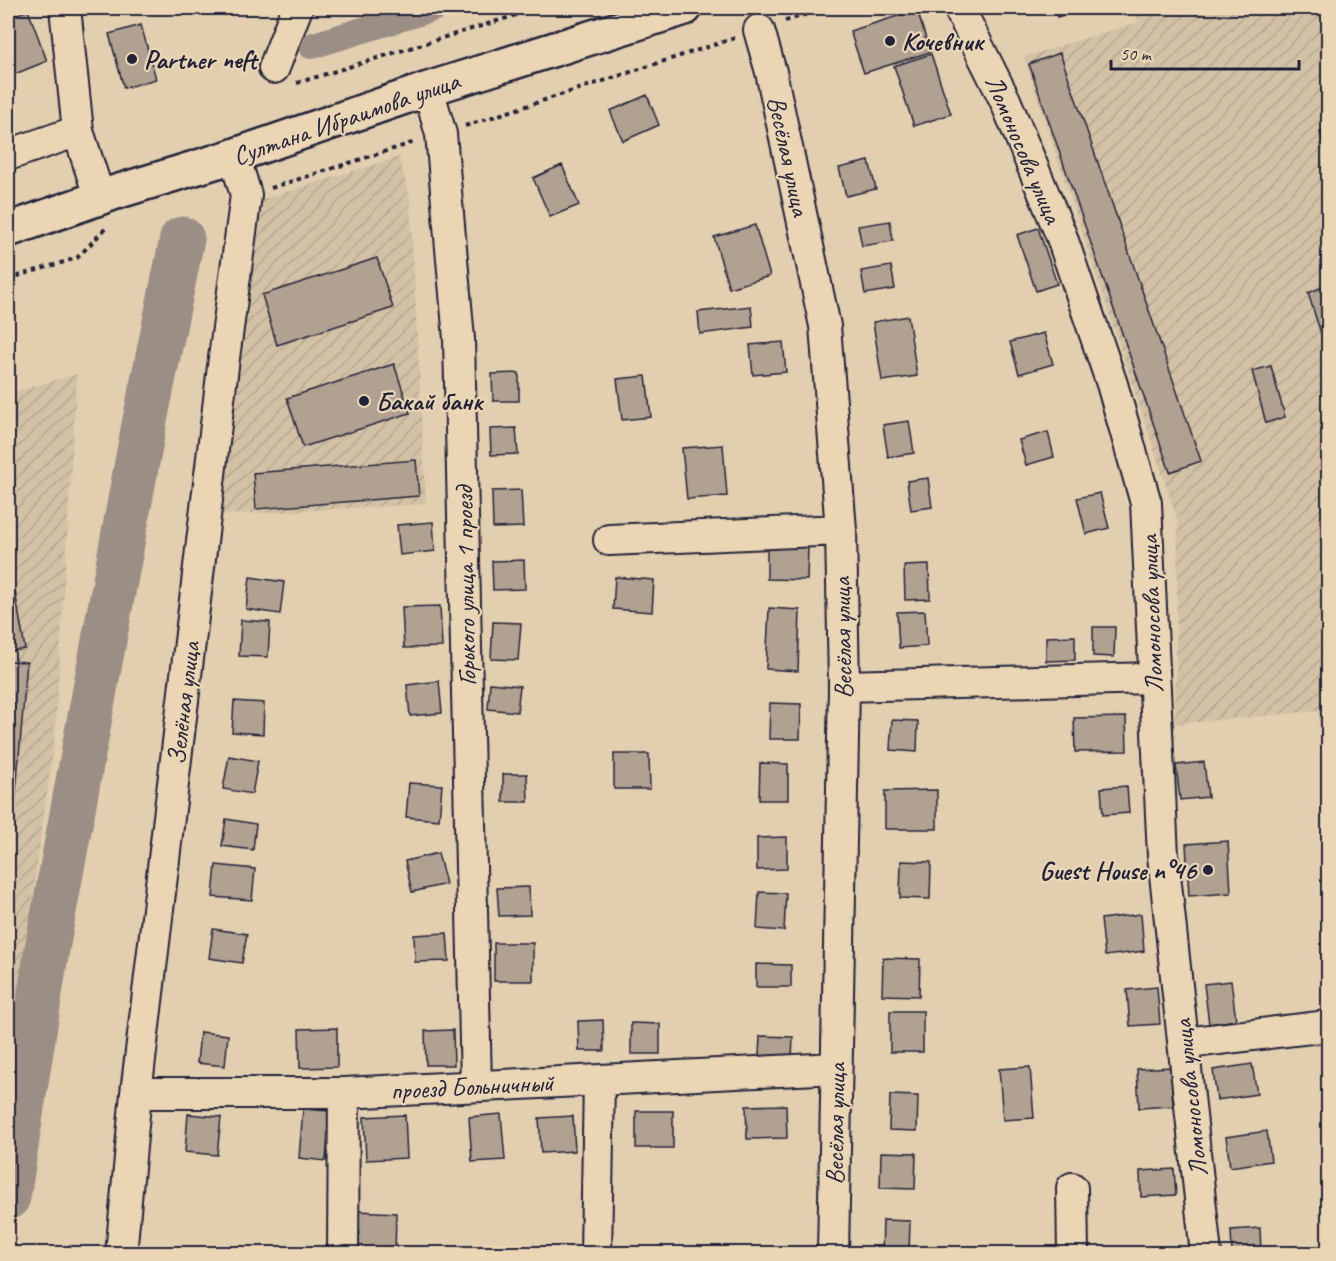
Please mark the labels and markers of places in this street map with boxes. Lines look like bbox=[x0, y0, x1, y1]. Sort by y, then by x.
place label: Кочевник bbox=[902, 25, 985, 58]
marker: Кочевник bbox=[883, 34, 897, 48]
place label: Partner neft bbox=[144, 43, 260, 76]
marker: Partner neft bbox=[125, 52, 139, 66]
place label: Бакай банк bbox=[376, 385, 485, 418]
marker: Бакай банк bbox=[357, 394, 371, 408]
place label: Guest House n°46 bbox=[1040, 854, 1198, 887]
marker: Guest House n°46 bbox=[1201, 863, 1215, 877]

